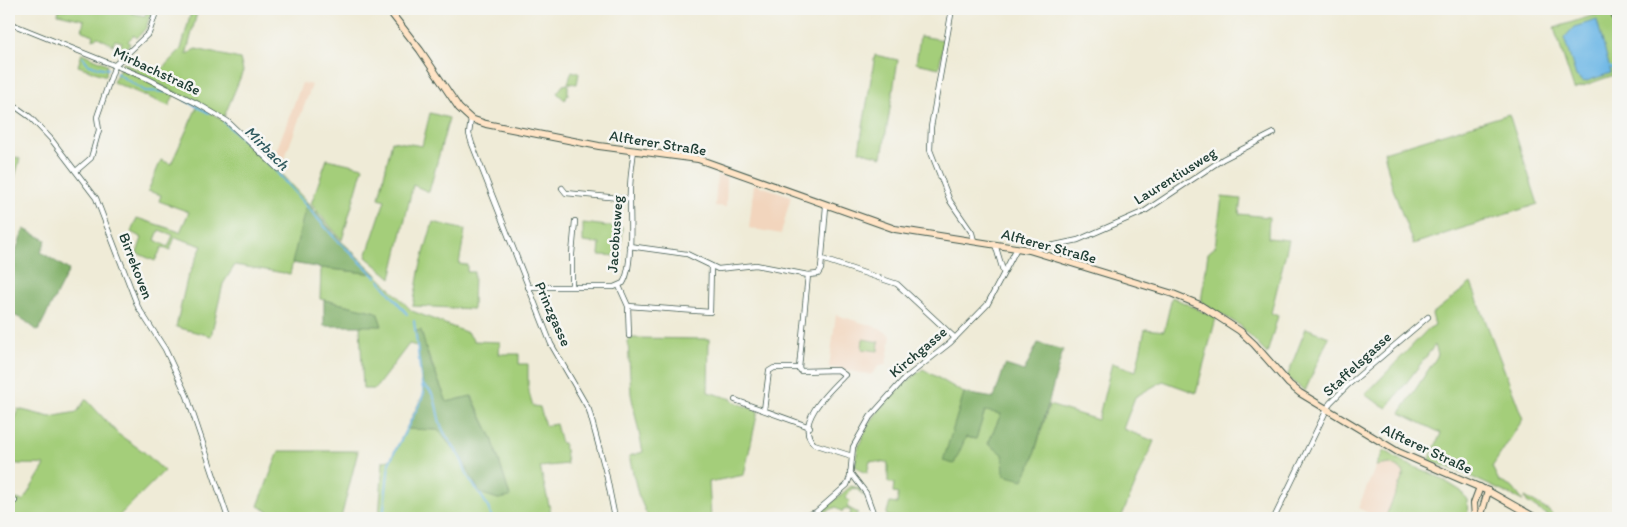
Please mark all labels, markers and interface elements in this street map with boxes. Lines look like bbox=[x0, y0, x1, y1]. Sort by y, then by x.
street label: Mirbachstraße bbox=[110, 43, 204, 99]
water label: Mirbach bbox=[241, 122, 294, 175]
street label: Alfterer Straße bbox=[608, 126, 708, 160]
street label: Laurentiusweg bbox=[1130, 143, 1220, 209]
street label: Jacobusweg bbox=[603, 194, 627, 273]
street label: Alfterer Straße bbox=[999, 225, 1099, 267]
street label: Birrekoven bbox=[115, 230, 157, 302]
street label: Prinzgasse bbox=[531, 279, 575, 349]
street label: Kirchgasse bbox=[885, 323, 951, 381]
street label: Staffelsgasse bbox=[1319, 328, 1395, 400]
street label: Alfterer Straße bbox=[1379, 420, 1475, 478]

